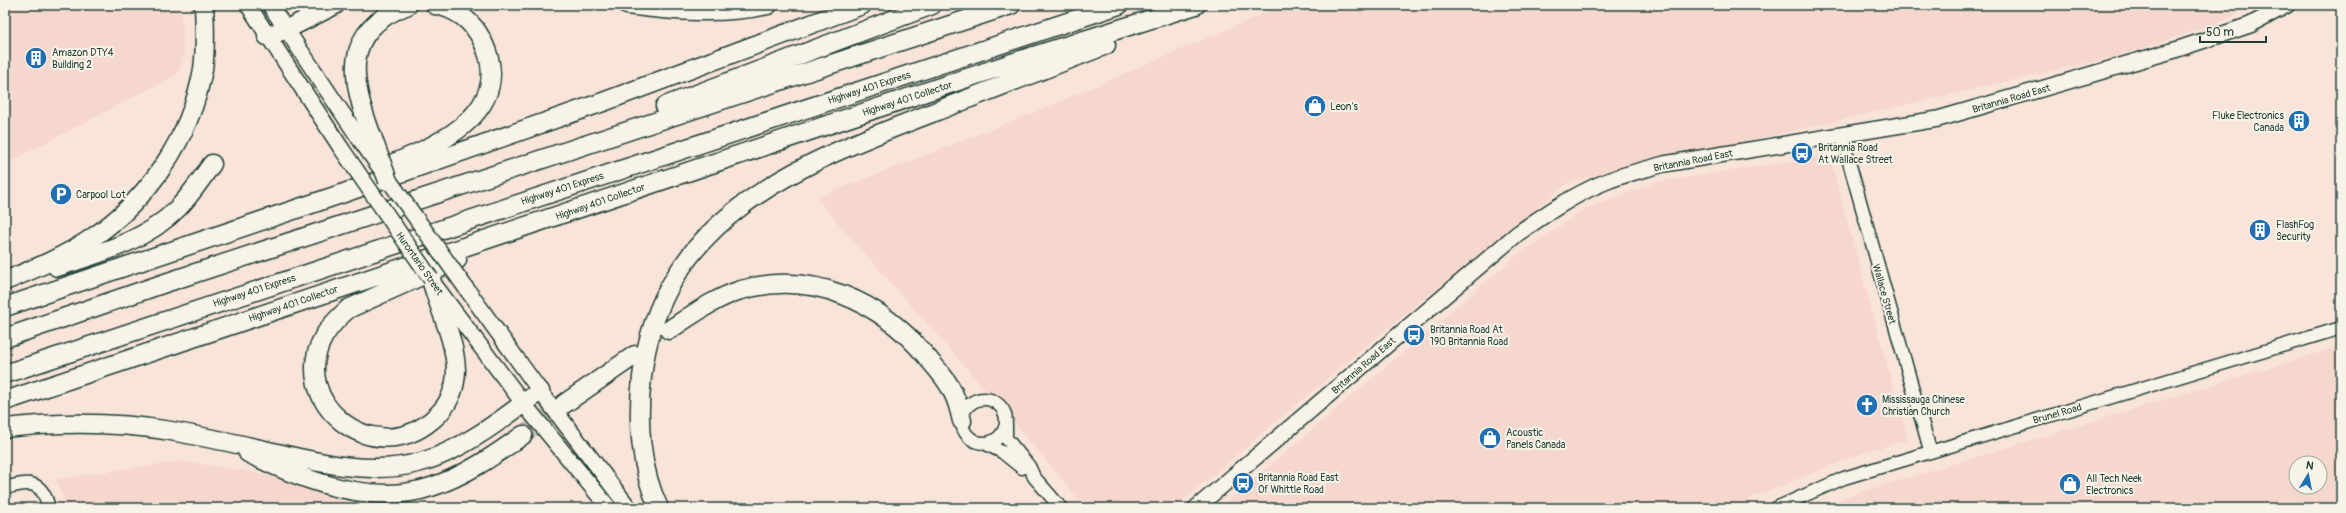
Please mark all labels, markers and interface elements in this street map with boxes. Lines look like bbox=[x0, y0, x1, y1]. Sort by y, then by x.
scale bar bbox=[2200, 18, 2266, 44]
text: 50 m bbox=[2206, 25, 2234, 40]
building icon: Amazon DTY4 Building 2 bbox=[23, 45, 49, 71]
place label: Amazon DTY4 Building 2 bbox=[52, 47, 114, 71]
street label: Highway 401 Express bbox=[826, 69, 913, 107]
street label: Highway 401 Collector bbox=[861, 79, 954, 119]
street label: Britannia Road East bbox=[1971, 82, 2053, 116]
shop icon: Leon's bbox=[1302, 93, 1328, 119]
place label: Leon's bbox=[1330, 101, 1358, 113]
building icon: Fluke Electronics Canada bbox=[2286, 108, 2312, 134]
place label: Fluke Electronics Canada bbox=[2212, 110, 2285, 134]
bus stop icon: Britannia Road At Wallace Street bbox=[1789, 140, 1815, 166]
place label: Britannia Road At Wallace Street bbox=[1818, 142, 1894, 166]
street label: Britannia Road East bbox=[1653, 147, 1735, 175]
street label: Highway 401 Express bbox=[519, 170, 606, 208]
parking icon: Carpool Lot bbox=[48, 181, 74, 207]
street label: Highway 401 Collector bbox=[554, 181, 647, 223]
place label: Carpool Lot bbox=[76, 189, 126, 201]
building icon: FlashFog Security bbox=[2247, 217, 2273, 243]
place label: FlashFog Security bbox=[2276, 219, 2314, 243]
street label: Hurontario Street bbox=[393, 230, 446, 298]
street label: Wallace Street bbox=[1870, 263, 1899, 327]
street label: Highway 401 Express bbox=[211, 272, 298, 310]
street label: Highway 401 Collector bbox=[247, 283, 340, 325]
bus stop icon: Britannia Road At 190 Britannia Road bbox=[1401, 322, 1427, 348]
place label: Britannia Road At 190 Britannia Road bbox=[1430, 324, 1508, 348]
street label: Britannia Road East bbox=[1329, 334, 1399, 397]
church icon: Mississauga Chinese Christian Church bbox=[1854, 392, 1880, 418]
place label: Mississauga Chinese Christian Church bbox=[1882, 394, 1965, 418]
street label: Brunel Road bbox=[2032, 401, 2083, 427]
shop icon: Acoustic Panels Canada bbox=[1477, 425, 1503, 451]
place label: Acoustic Panels Canada bbox=[1506, 427, 1566, 451]
north arrow bbox=[2288, 455, 2328, 495]
text: N bbox=[2305, 459, 2315, 473]
bus stop icon: Britannia Road East Of Whittle Road bbox=[1230, 470, 1256, 496]
shop icon: All Tech Neek Electronics bbox=[2057, 471, 2083, 497]
place label: Britannia Road East Of Whittle Road bbox=[1258, 472, 1340, 496]
place label: All Tech Neek Electronics bbox=[2086, 473, 2143, 497]

